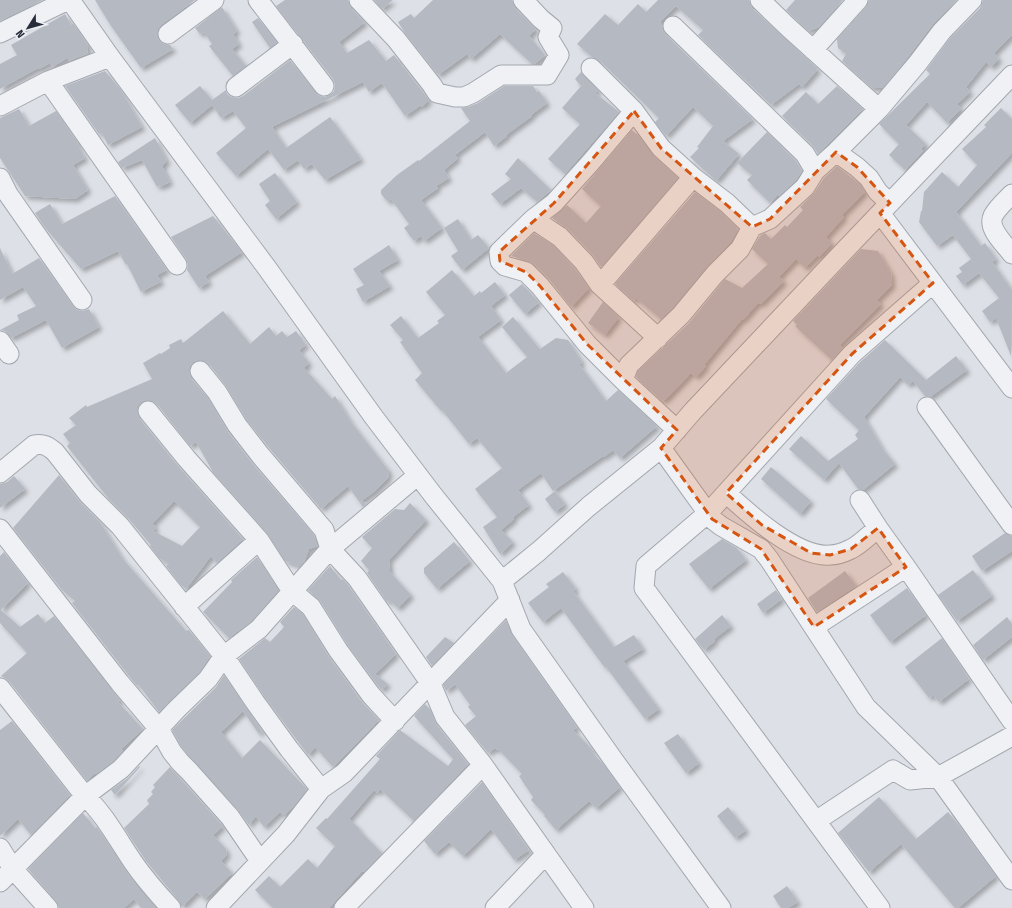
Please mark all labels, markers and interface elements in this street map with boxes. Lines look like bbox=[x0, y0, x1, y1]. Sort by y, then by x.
north arrow bbox=[8, 8, 48, 48]
text: N bbox=[13, 27, 28, 40]

